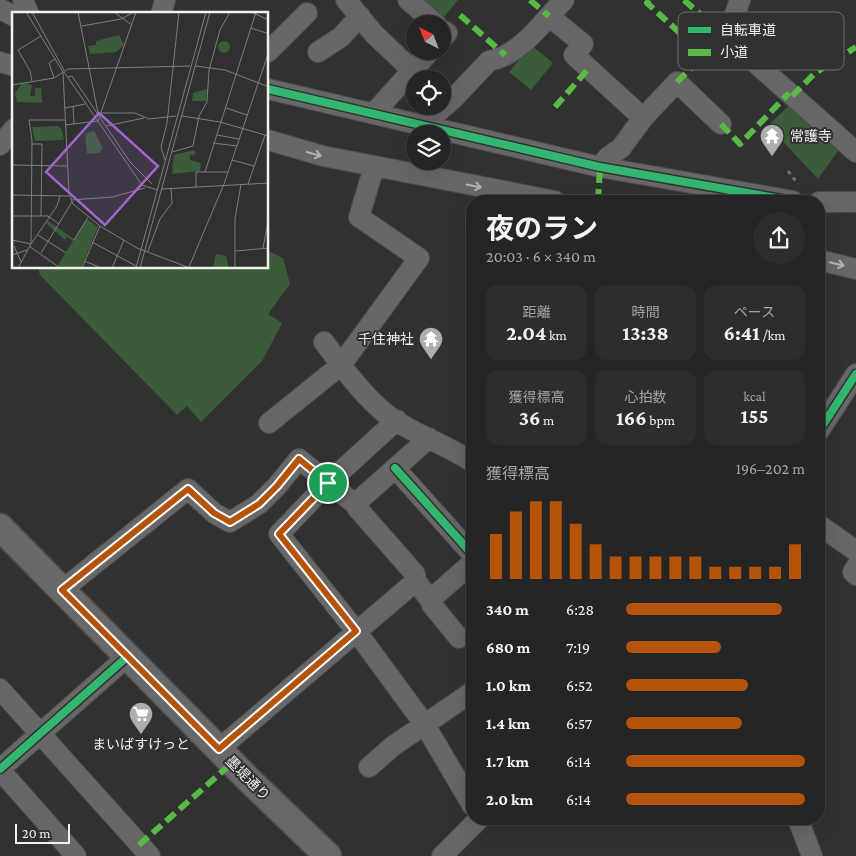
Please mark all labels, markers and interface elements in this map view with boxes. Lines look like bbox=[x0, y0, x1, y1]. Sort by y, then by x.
inset map bbox=[12, 12, 269, 269]
legend bbox=[678, 12, 844, 70]
north arrow bbox=[406, 15, 451, 60]
map controls bbox=[406, 15, 451, 170]
text: 自転車道 bbox=[720, 22, 776, 38]
text: 小道 bbox=[720, 44, 748, 60]
button: locate bbox=[406, 70, 451, 115]
temple icon: 常護寺 bbox=[759, 123, 785, 157]
button: layers bbox=[406, 125, 451, 170]
place label: 常護寺 bbox=[790, 128, 832, 144]
one-way arrow bbox=[306, 149, 322, 159]
one-way arrow bbox=[465, 181, 481, 191]
button: share bbox=[753, 212, 805, 264]
text: 夜のラン bbox=[486, 213, 598, 244]
text: 20:03 · 6 × 340 m bbox=[486, 248, 596, 265]
one-way arrow bbox=[829, 260, 845, 269]
text: 距離 bbox=[523, 304, 551, 320]
text: 時間 bbox=[632, 304, 660, 320]
text: ペース bbox=[734, 304, 775, 320]
text: 2.04 bbox=[506, 321, 546, 345]
text: 13:38 bbox=[622, 321, 669, 345]
text: 6:41 bbox=[723, 321, 760, 345]
temple icon: 千住神社 bbox=[418, 326, 444, 360]
text: km bbox=[546, 327, 567, 343]
text: /km bbox=[760, 327, 786, 343]
place label: 千住神社 bbox=[358, 331, 414, 347]
text: kcal bbox=[743, 388, 766, 404]
text: 獲得標高 bbox=[509, 389, 565, 405]
text: 心拍数 bbox=[625, 389, 667, 405]
text: 155 bbox=[740, 404, 769, 428]
text: 36 bbox=[519, 406, 540, 430]
text: 166 bbox=[616, 406, 647, 430]
text: m bbox=[540, 412, 554, 428]
text: bpm bbox=[647, 412, 675, 428]
text: 196–202 m bbox=[736, 460, 805, 477]
pin bbox=[307, 462, 349, 504]
text: 獲得標高 bbox=[486, 465, 550, 482]
icon: arrive bbox=[314, 469, 342, 497]
text: 340 m bbox=[486, 601, 529, 618]
text: 6:28 bbox=[566, 601, 594, 618]
text: 680 m bbox=[486, 639, 530, 656]
text: 7:19 bbox=[566, 639, 590, 656]
text: 1.0 km bbox=[486, 677, 531, 694]
text: 6:52 bbox=[566, 677, 593, 694]
supermarket icon: まいばすけっと bbox=[128, 701, 154, 735]
text: 1.4 km bbox=[486, 715, 530, 732]
text: 6:57 bbox=[566, 715, 592, 732]
place label: まいばすけっと bbox=[92, 736, 190, 752]
street label: 墨堤通り bbox=[223, 753, 273, 803]
text: 1.7 km bbox=[486, 753, 529, 770]
text: 6:14 bbox=[566, 753, 591, 770]
text: 2.0 km bbox=[486, 791, 533, 808]
text: 6:14 bbox=[566, 791, 591, 808]
scale bar bbox=[15, 821, 70, 844]
text: 20 m bbox=[22, 825, 50, 841]

